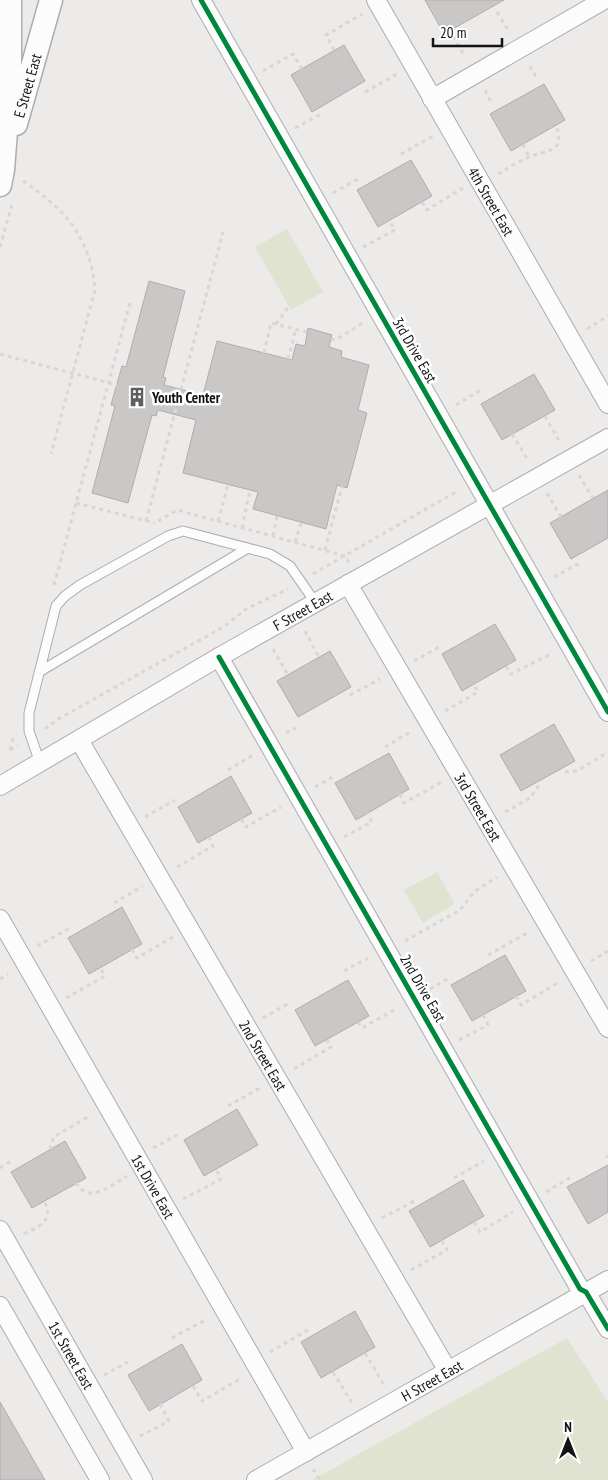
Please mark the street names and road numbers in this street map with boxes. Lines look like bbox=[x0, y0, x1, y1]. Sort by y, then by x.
street label: E Street East bbox=[9, 51, 45, 120]
street label: 4th Street East bbox=[464, 163, 519, 239]
street label: 3rd Drive East bbox=[389, 314, 441, 386]
street label: F Street East bbox=[269, 586, 336, 634]
street label: 3rd Street East bbox=[451, 769, 506, 844]
street label: 2nd Drive East bbox=[396, 951, 450, 1025]
street label: 2nd Street East bbox=[235, 1016, 291, 1094]
street label: 1st Drive East bbox=[127, 1150, 179, 1222]
street label: 1st Street East bbox=[45, 1318, 98, 1392]
street label: H Street East bbox=[398, 1355, 466, 1405]

